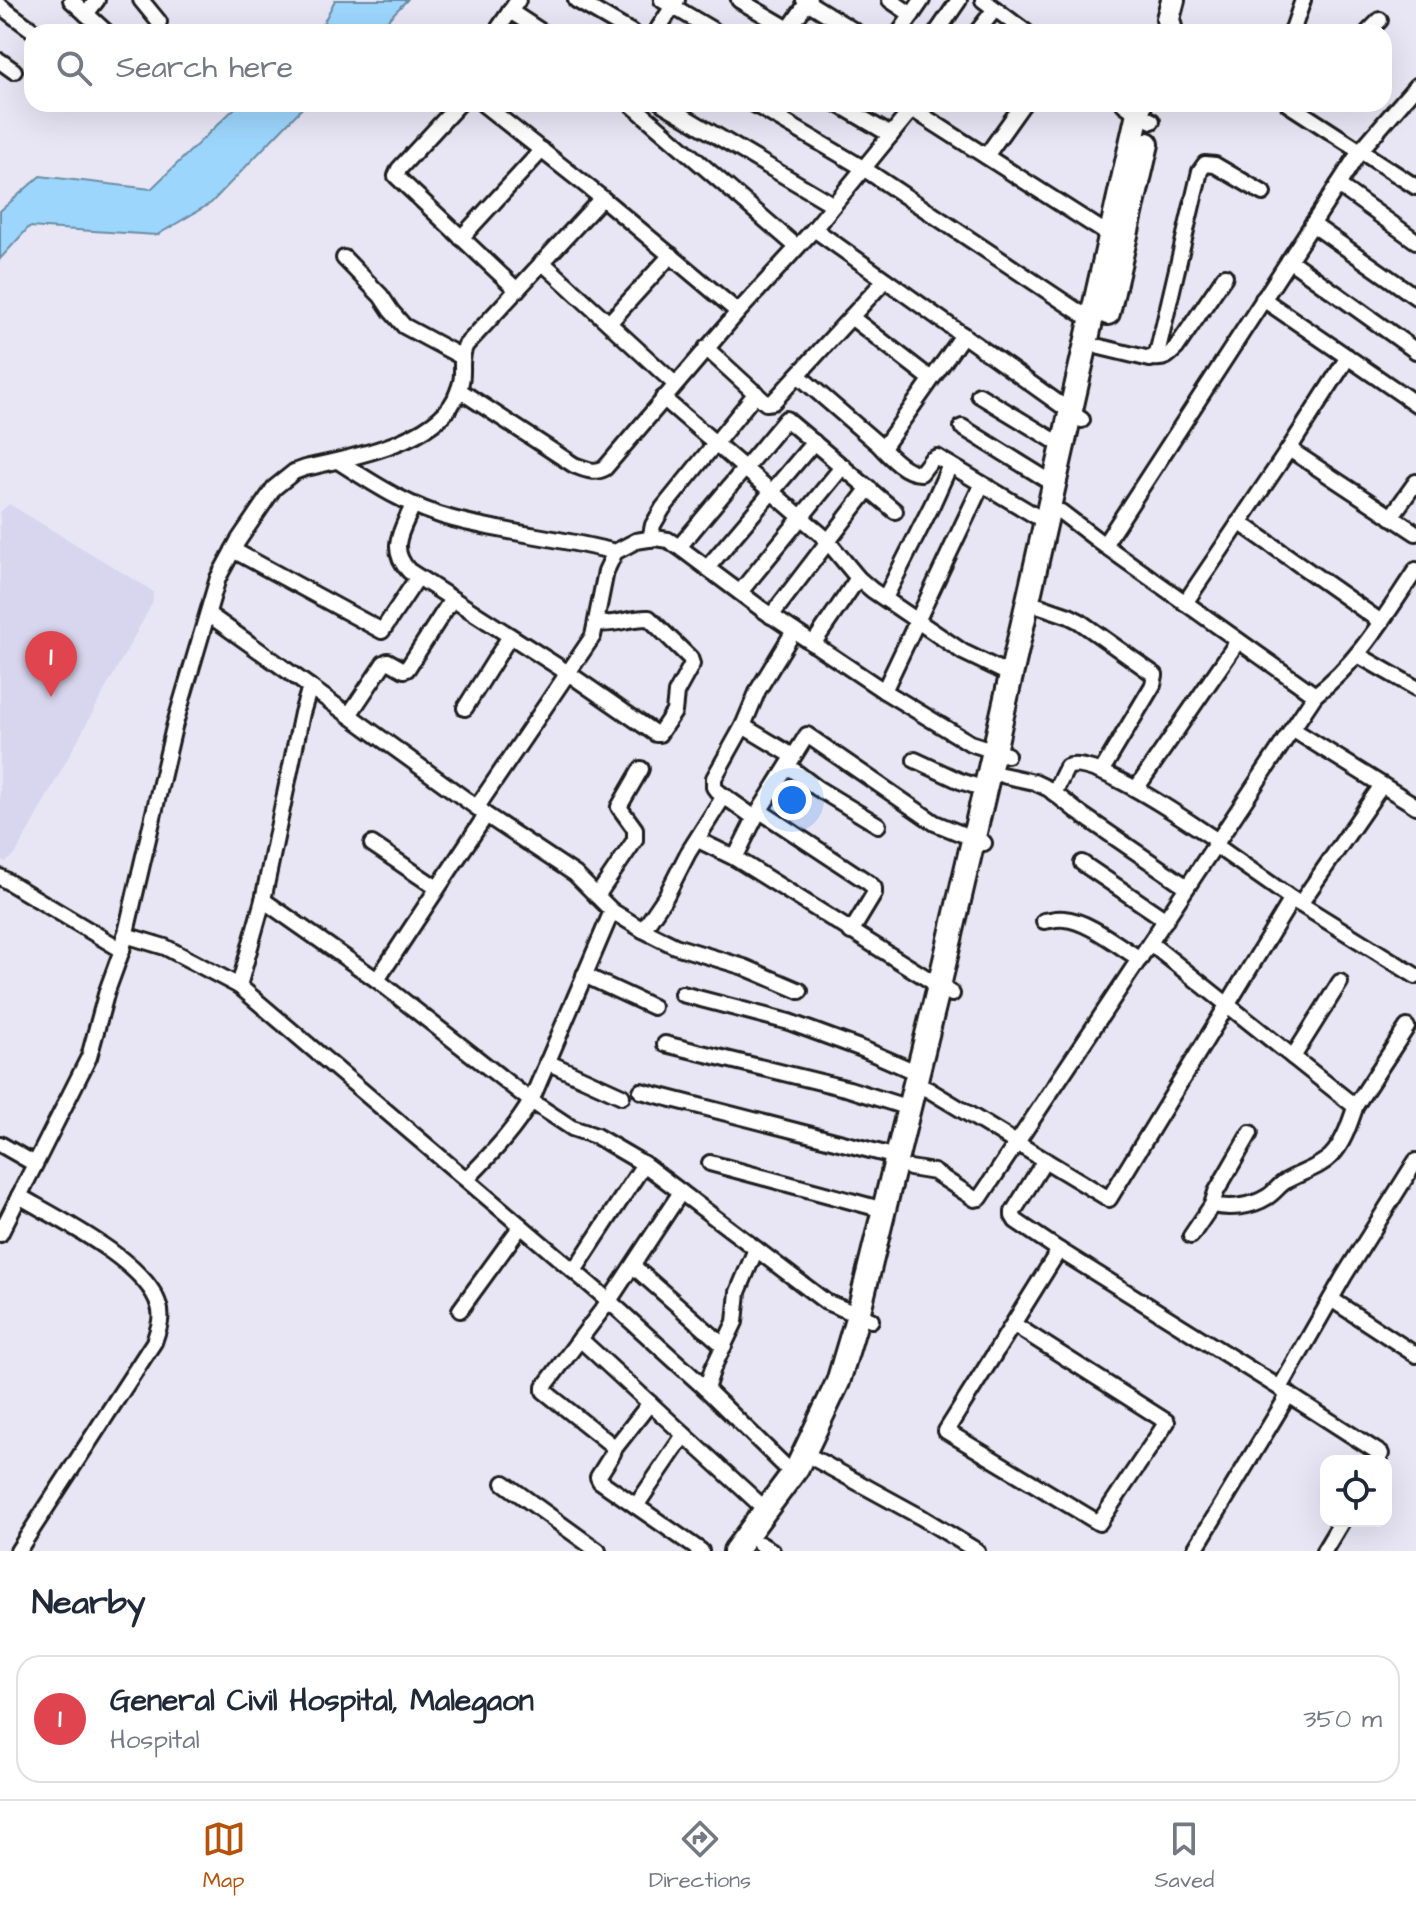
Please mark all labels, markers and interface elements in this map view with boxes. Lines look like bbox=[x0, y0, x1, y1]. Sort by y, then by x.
search box bbox=[24, 24, 1392, 112]
icon: search bbox=[52, 46, 96, 90]
text: Search here bbox=[116, 47, 293, 89]
pin: 1 bbox=[25, 631, 77, 697]
your location bbox=[772, 780, 812, 820]
map controls bbox=[1320, 1455, 1392, 1527]
button: locate bbox=[1320, 1455, 1392, 1527]
text: Nearby bbox=[32, 1579, 146, 1627]
text: General Civil Hospital, Malegaon bbox=[110, 1680, 534, 1722]
text: 1 bbox=[58, 1701, 62, 1737]
text: 350 m bbox=[1303, 1701, 1382, 1737]
text: Hospital bbox=[110, 1722, 200, 1758]
tab: Map bbox=[202, 1817, 246, 1896]
tab: Directions bbox=[649, 1817, 751, 1896]
tab: Saved bbox=[1154, 1817, 1214, 1896]

